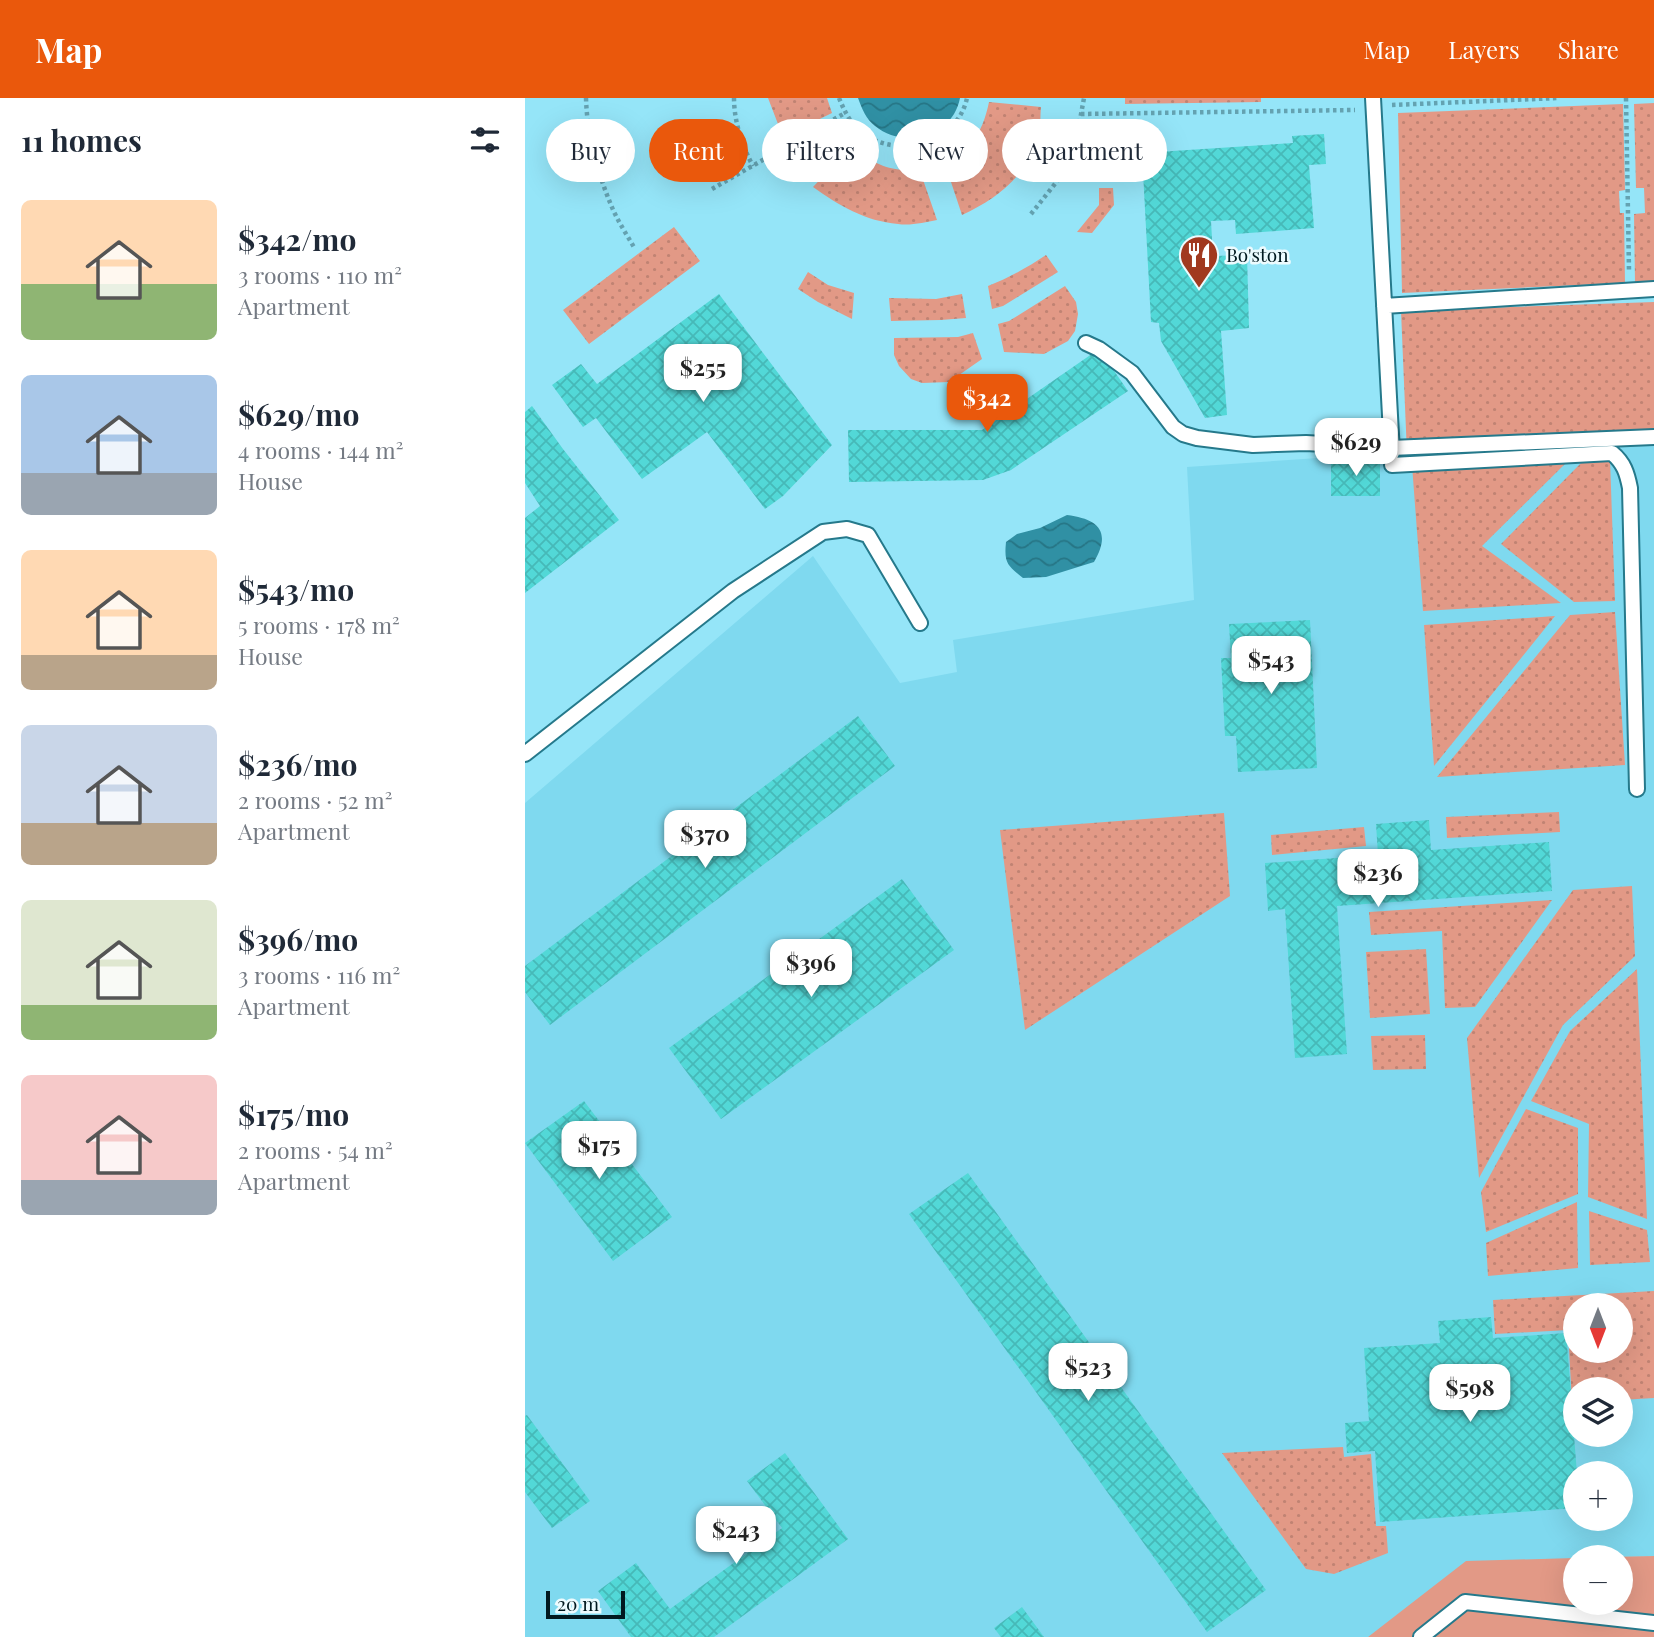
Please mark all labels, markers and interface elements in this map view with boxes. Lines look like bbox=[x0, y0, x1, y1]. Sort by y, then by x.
text: Map bbox=[35, 27, 102, 71]
text: Map bbox=[1364, 33, 1410, 65]
text: Layers bbox=[1448, 33, 1520, 65]
text: Share bbox=[1558, 33, 1619, 65]
chip: Buy bbox=[546, 119, 635, 182]
chip: Rent bbox=[649, 119, 748, 182]
chip: Filters bbox=[762, 119, 879, 182]
chip: New bbox=[893, 119, 988, 182]
chip: Apartment bbox=[1002, 119, 1167, 182]
text: 11 homes bbox=[21, 120, 142, 160]
icon: filters bbox=[466, 121, 504, 159]
text: $342/mo bbox=[238, 219, 356, 259]
icon: home bbox=[77, 228, 161, 312]
restaurant icon: Bo'ston bbox=[1178, 234, 1220, 289]
place label: Bo'ston bbox=[1226, 241, 1289, 267]
text: 3 rooms · 110 m² bbox=[238, 259, 402, 290]
text: Apartment bbox=[238, 290, 350, 321]
pin: $255 bbox=[662, 344, 744, 404]
text: $255 bbox=[680, 351, 726, 382]
pin: $342 bbox=[946, 374, 1028, 434]
text: $342 bbox=[963, 381, 1011, 412]
text: $629/mo bbox=[238, 394, 359, 434]
icon: home bbox=[77, 403, 161, 487]
pin: $629 bbox=[1315, 418, 1397, 478]
text: $629 bbox=[1331, 425, 1381, 456]
text: 4 rooms · 144 m² bbox=[238, 434, 403, 465]
text: House bbox=[238, 465, 303, 496]
text: $543/mo bbox=[238, 569, 354, 609]
icon: home bbox=[77, 578, 161, 662]
text: 5 rooms · 178 m² bbox=[238, 609, 400, 640]
pin: $543 bbox=[1230, 636, 1312, 696]
text: House bbox=[238, 640, 303, 671]
text: $543 bbox=[1248, 643, 1294, 674]
text: $236/mo bbox=[238, 744, 358, 784]
icon: home bbox=[77, 753, 161, 837]
text: 2 rooms · 52 m² bbox=[238, 784, 392, 815]
pin: $370 bbox=[664, 810, 746, 870]
text: Apartment bbox=[238, 815, 350, 846]
text: $370 bbox=[680, 817, 730, 848]
pin: $236 bbox=[1337, 850, 1419, 909]
text: $236 bbox=[1353, 856, 1403, 887]
text: $396/mo bbox=[238, 919, 358, 959]
icon: home bbox=[77, 928, 161, 1012]
pin: $396 bbox=[770, 940, 852, 999]
text: $396 bbox=[786, 946, 836, 977]
text: 3 rooms · 116 m² bbox=[238, 959, 400, 990]
text: Apartment bbox=[238, 990, 350, 1021]
text: $175/mo bbox=[238, 1094, 349, 1134]
icon: home bbox=[77, 1103, 161, 1187]
pin: $175 bbox=[558, 1122, 640, 1181]
text: $175 bbox=[577, 1128, 621, 1159]
text: 2 rooms · 54 m² bbox=[238, 1134, 393, 1165]
text: Apartment bbox=[238, 1165, 350, 1196]
north arrow bbox=[1563, 1293, 1633, 1363]
map controls bbox=[1563, 1293, 1633, 1615]
pin: $523 bbox=[1047, 1344, 1129, 1403]
text: $523 bbox=[1064, 1350, 1112, 1381]
pin: $598 bbox=[1429, 1364, 1511, 1424]
text: $598 bbox=[1445, 1371, 1495, 1402]
button: layers bbox=[1563, 1377, 1633, 1447]
button: + bbox=[1563, 1461, 1633, 1531]
pin: $243 bbox=[695, 1506, 777, 1566]
text: $243 bbox=[712, 1513, 760, 1544]
button: − bbox=[1563, 1545, 1633, 1615]
scale bar bbox=[546, 1588, 625, 1620]
text: 20 m bbox=[557, 1590, 599, 1616]

